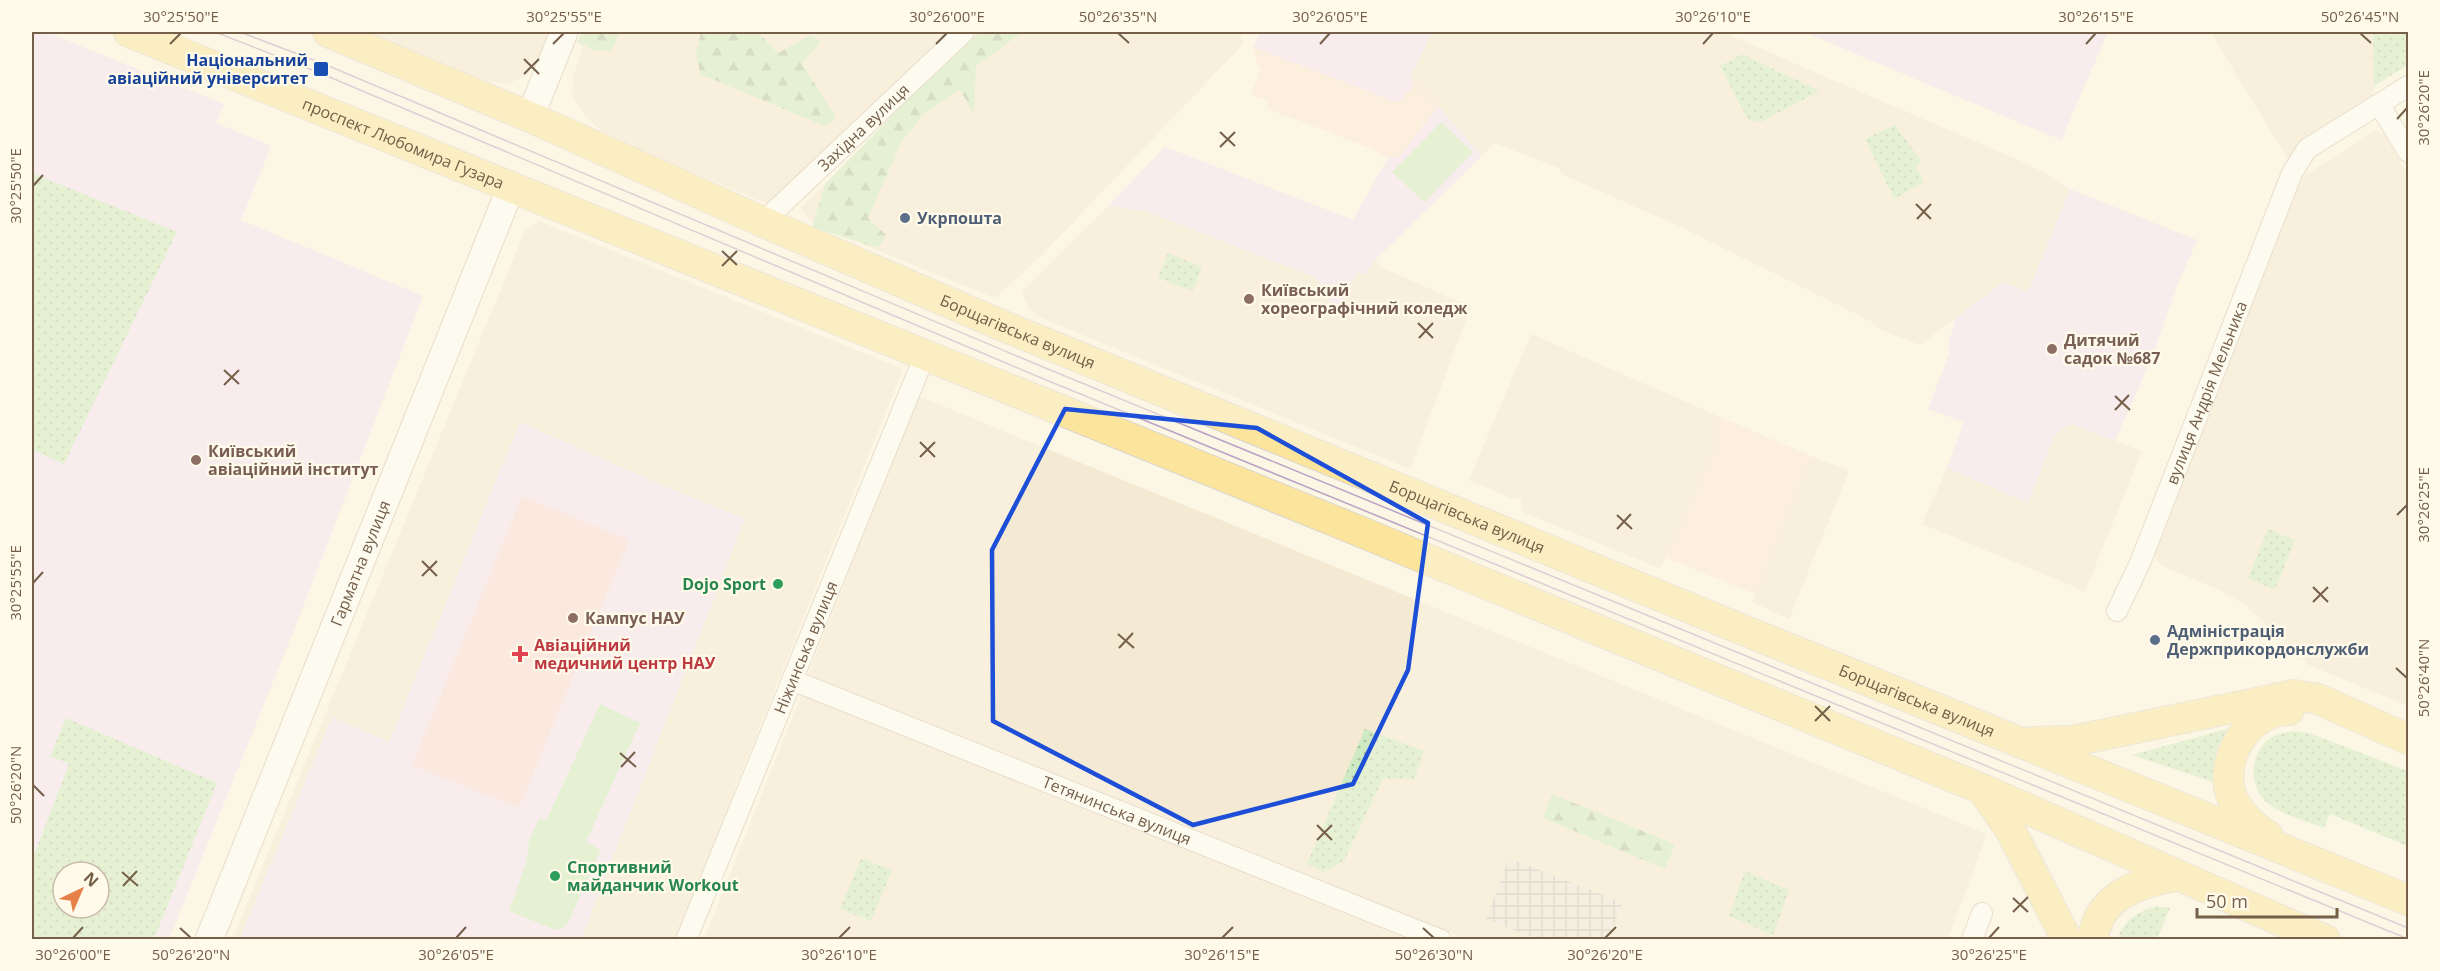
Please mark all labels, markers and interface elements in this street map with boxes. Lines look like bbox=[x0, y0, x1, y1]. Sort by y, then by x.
text: 30°25'50"E bbox=[143, 6, 219, 26]
text: 30°25'55"E bbox=[526, 6, 602, 26]
text: 30°26'00"E bbox=[909, 6, 985, 26]
text: 50°26'35"N bbox=[1079, 6, 1157, 26]
text: 30°26'05"E bbox=[1292, 6, 1368, 26]
text: 30°26'10"E bbox=[1675, 6, 1751, 26]
text: 30°26'15"E bbox=[2058, 6, 2134, 26]
text: 50°26'45"N bbox=[2321, 6, 2399, 26]
place label: Національний авіаційний університет bbox=[107, 49, 308, 89]
marker: Національний авіаційний університет bbox=[312, 60, 330, 78]
text: 30°26'20"E bbox=[2413, 70, 2433, 146]
street label: Західна вулиця bbox=[813, 79, 914, 176]
street label: проспект Любомира Гузара bbox=[299, 92, 507, 194]
text: 30°25'50"E bbox=[5, 148, 25, 224]
place label: Укрпошта bbox=[917, 207, 1002, 229]
marker: Укрпошта bbox=[898, 211, 912, 225]
place label: Київський хореографічний коледж bbox=[1261, 279, 1467, 319]
street label: Борщагівська вулиця bbox=[937, 289, 1099, 374]
marker: Київський хореографічний коледж bbox=[1242, 292, 1256, 306]
street label: вулиця Андрія Мельника bbox=[2161, 298, 2252, 488]
place label: Дитячий садок №687 bbox=[2064, 329, 2160, 369]
marker: Дитячий садок №687 bbox=[2045, 342, 2059, 356]
place label: Київський авіаційний інститут bbox=[208, 440, 379, 480]
marker: Київський авіаційний інститут bbox=[189, 453, 203, 467]
text: 30°26'25"E bbox=[2413, 467, 2433, 543]
street label: Борщагівська вулиця bbox=[1386, 475, 1548, 558]
street label: Гарматна вулиця bbox=[325, 497, 395, 629]
text: 30°25'55"E bbox=[5, 545, 25, 621]
place label: Dojo Sport bbox=[682, 573, 766, 595]
marker: Dojo Sport bbox=[771, 577, 785, 591]
street label: Ніжинська вулиця bbox=[769, 578, 842, 717]
place label: Кампус НАУ bbox=[585, 607, 685, 629]
marker: Кампус НАУ bbox=[566, 611, 580, 625]
place label: Адміністрація Держприкордонслужби bbox=[2167, 620, 2369, 660]
marker: Адміністрація Держприкордонслужби bbox=[2148, 633, 2162, 647]
place label: Авіаційний медичний центр НАУ bbox=[534, 634, 716, 674]
text: 50°26'40"N bbox=[2413, 639, 2433, 717]
marker: Авіаційний медичний центр НАУ bbox=[511, 645, 529, 663]
street label: Борщагівська вулиця bbox=[1836, 659, 1998, 742]
text: 50°26'20"N bbox=[5, 746, 25, 824]
street label: Тетянинська вулиця bbox=[1039, 770, 1195, 850]
place label: Спортивний майданчик Workout bbox=[567, 856, 739, 896]
north arrow bbox=[51, 860, 111, 920]
text: N bbox=[79, 867, 104, 892]
marker: Спортивний майданчик Workout bbox=[548, 869, 562, 883]
scale bar bbox=[2197, 881, 2336, 919]
text: 50 m bbox=[2206, 889, 2248, 913]
text: 30°26'00"E bbox=[35, 944, 111, 964]
text: 50°26'20"N bbox=[152, 944, 230, 964]
text: 30°26'05"E bbox=[418, 944, 494, 964]
text: 30°26'10"E bbox=[801, 944, 877, 964]
text: 30°26'15"E bbox=[1184, 944, 1260, 964]
text: 50°26'30"N bbox=[1395, 944, 1473, 964]
text: 30°26'20"E bbox=[1567, 944, 1643, 964]
text: 30°26'25"E bbox=[1951, 944, 2027, 964]

